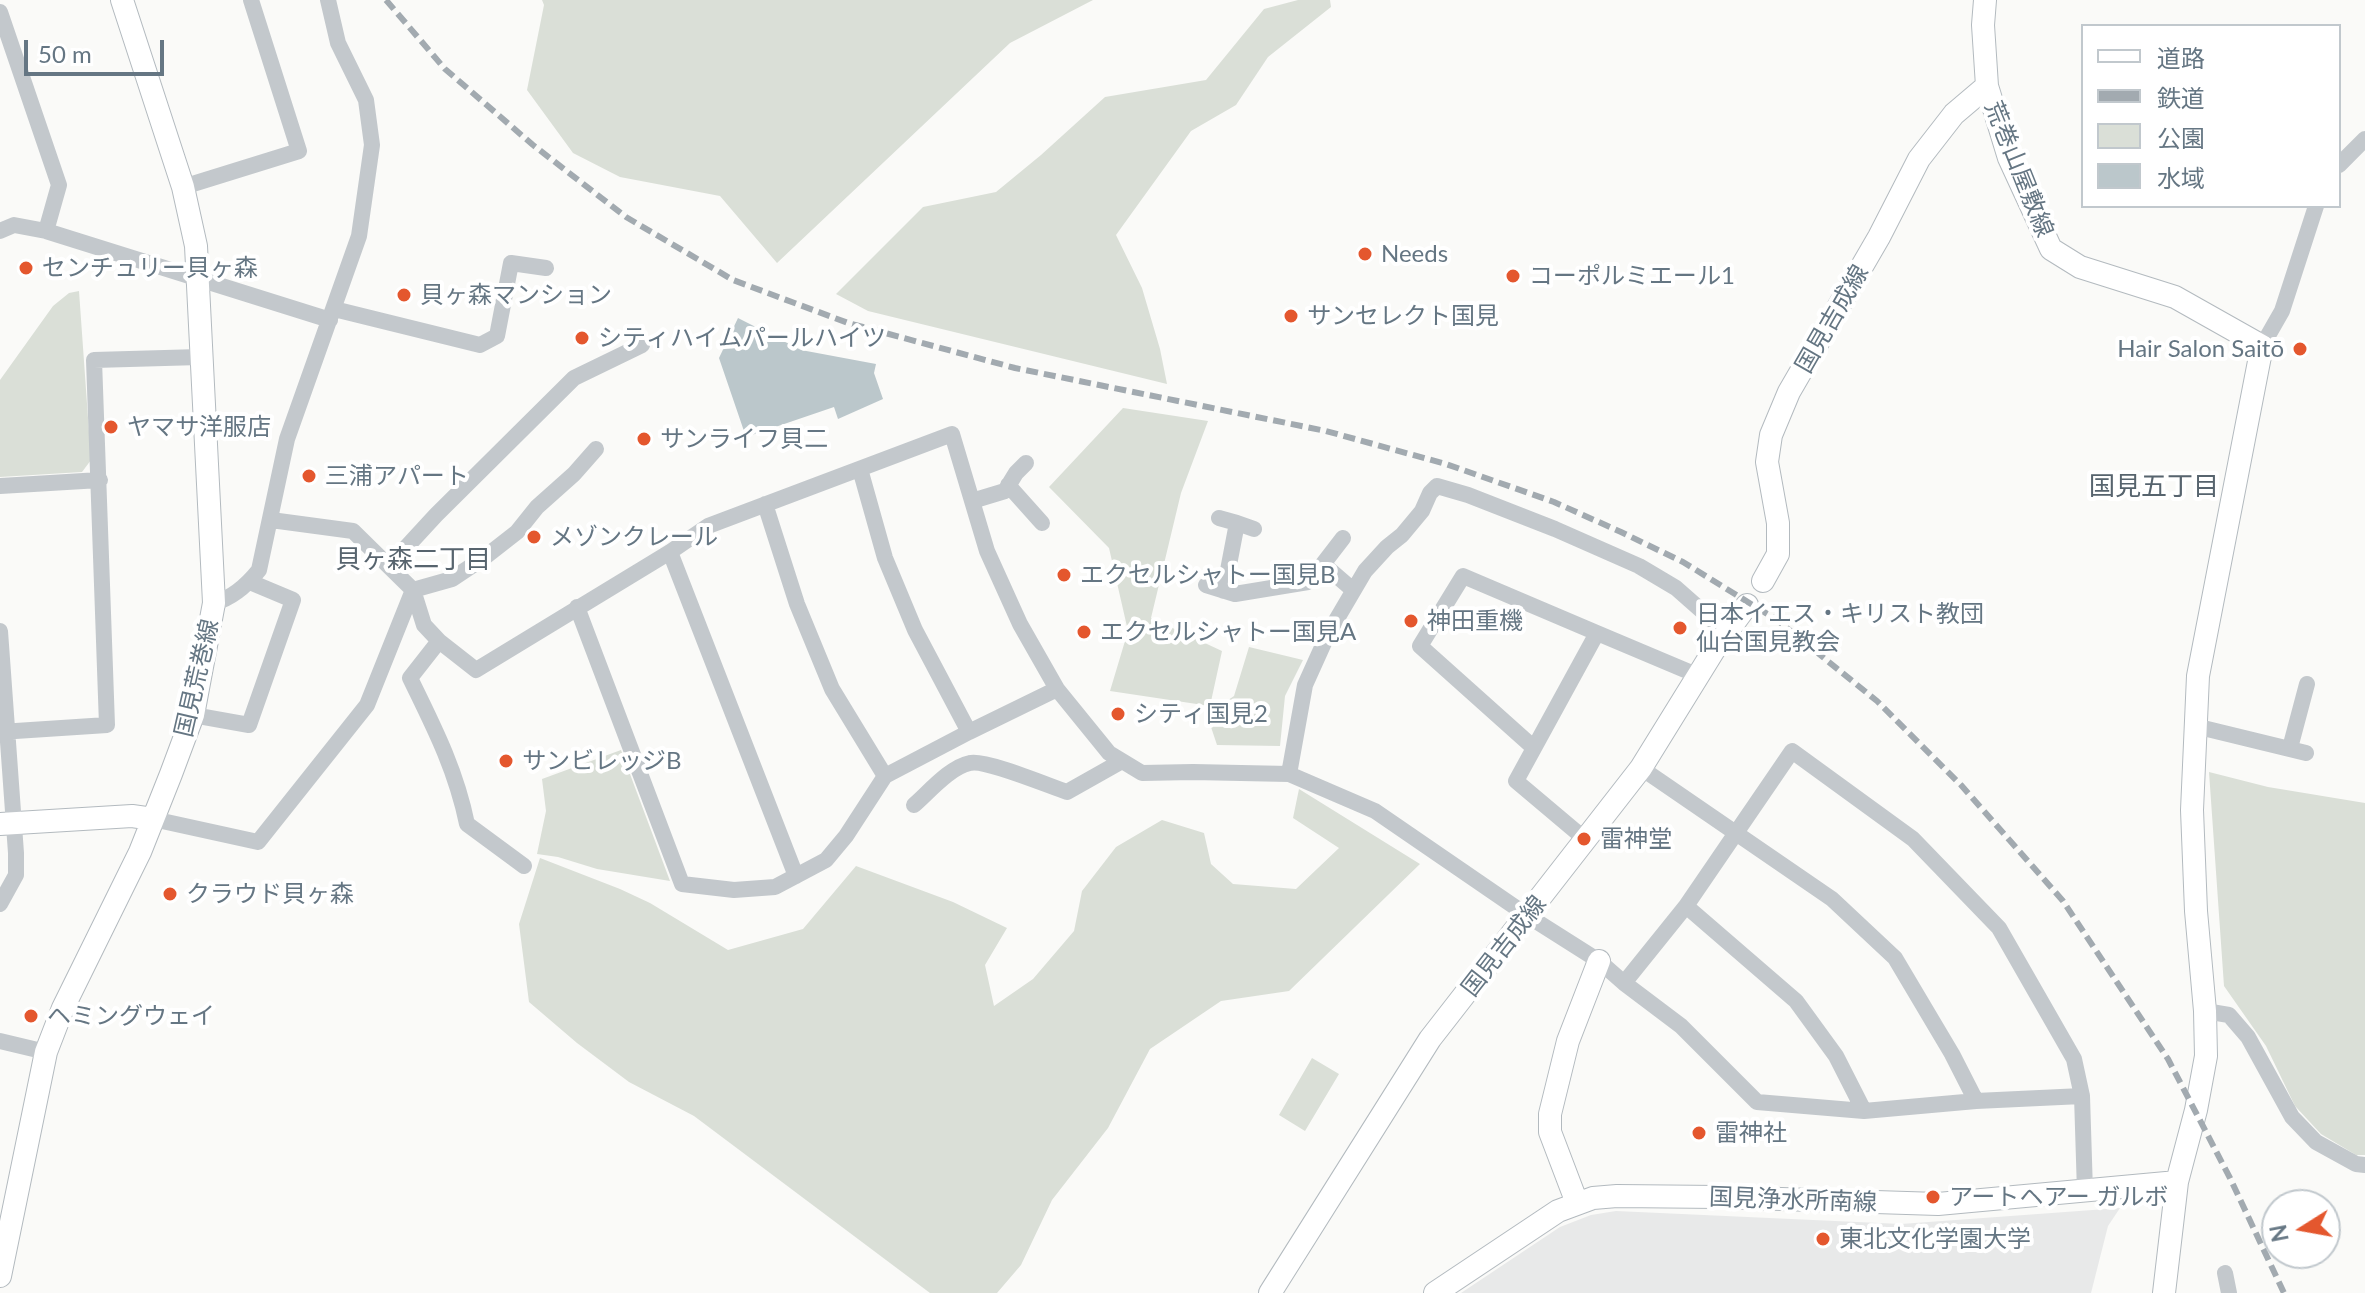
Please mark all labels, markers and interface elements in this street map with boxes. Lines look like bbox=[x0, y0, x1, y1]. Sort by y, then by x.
scale bar bbox=[28, 24, 168, 74]
legend bbox=[2081, 24, 2341, 208]
text: 50 m bbox=[38, 39, 92, 68]
text: 道路 bbox=[2157, 43, 2205, 72]
text: 鉄道 bbox=[2157, 83, 2205, 112]
street label: 荒巻山屋敷線 bbox=[1979, 97, 2059, 241]
text: 公園 bbox=[2157, 123, 2205, 152]
text: 水域 bbox=[2157, 163, 2205, 192]
place label: Needs bbox=[1381, 240, 1448, 268]
marker: Needs bbox=[1356, 245, 1374, 263]
place label: センチュリー貝ヶ森 bbox=[42, 254, 258, 282]
marker: センチュリー貝ヶ森 bbox=[17, 259, 35, 277]
street label: 国見吉成線 bbox=[1790, 260, 1874, 378]
place label: コーポルミエール1 bbox=[1529, 262, 1735, 290]
marker: コーポルミエール1 bbox=[1504, 267, 1522, 285]
place label: 貝ヶ森マンション bbox=[420, 281, 612, 309]
marker: 貝ヶ森マンション bbox=[395, 286, 413, 304]
place label: サンセレクト国見 bbox=[1307, 302, 1499, 330]
marker: サンセレクト国見 bbox=[1282, 307, 1300, 325]
place label: シティハイムパールハイツ bbox=[598, 324, 886, 352]
marker: シティハイムパールハイツ bbox=[573, 329, 591, 347]
place label: Hair Salon Saitō bbox=[2117, 335, 2284, 363]
marker: Hair Salon Saitō bbox=[2291, 340, 2309, 358]
place label: ヤマサ洋服店 bbox=[127, 413, 271, 441]
marker: ヤマサ洋服店 bbox=[102, 418, 120, 436]
place label: サンライフ貝二 bbox=[660, 425, 828, 453]
marker: サンライフ貝二 bbox=[635, 430, 653, 448]
place label: 三浦アパート bbox=[325, 462, 469, 490]
marker: 三浦アパート bbox=[300, 467, 318, 485]
district label: 国見五丁目 bbox=[2089, 471, 2219, 503]
place label: メゾンクレール bbox=[550, 523, 718, 551]
marker: メゾンクレール bbox=[525, 528, 543, 546]
district label: 貝ヶ森二丁目 bbox=[335, 544, 491, 576]
place label: エクセルシャトー国見B bbox=[1080, 561, 1336, 589]
marker: エクセルシャトー国見B bbox=[1055, 566, 1073, 584]
place label: 日本イエス・キリスト教団 仙台国見教会 bbox=[1696, 600, 1984, 656]
place label: 神田重機 bbox=[1427, 607, 1523, 635]
marker: 神田重機 bbox=[1402, 612, 1420, 630]
street label: 国見荒巻線 bbox=[169, 616, 225, 740]
place label: エクセルシャトー国見A bbox=[1100, 618, 1356, 646]
marker: 日本イエス・キリスト教団 仙台国見教会 bbox=[1671, 619, 1689, 637]
marker: エクセルシャトー国見A bbox=[1075, 623, 1093, 641]
place label: シティ国見2 bbox=[1134, 700, 1268, 728]
marker: シティ国見2 bbox=[1109, 705, 1127, 723]
place label: サンビレッジB bbox=[522, 747, 682, 775]
marker: サンビレッジB bbox=[497, 752, 515, 770]
place label: 雷神堂 bbox=[1600, 825, 1672, 853]
marker: 雷神堂 bbox=[1575, 830, 1593, 848]
place label: クラウド貝ヶ森 bbox=[186, 880, 354, 908]
marker: クラウド貝ヶ森 bbox=[161, 885, 179, 903]
street label: 国見吉成線 bbox=[1456, 890, 1552, 1002]
place label: ヘミングウェイ bbox=[47, 1002, 215, 1030]
marker: ヘミングウェイ bbox=[22, 1007, 40, 1025]
place label: 雷神社 bbox=[1715, 1119, 1787, 1147]
marker: 雷神社 bbox=[1690, 1124, 1708, 1142]
street label: 国見浄水所南線 bbox=[1709, 1183, 1877, 1217]
place label: アートヘアー ガルボ bbox=[1949, 1183, 2168, 1211]
marker: アートヘアー ガルボ bbox=[1924, 1188, 1942, 1206]
north arrow bbox=[2261, 1189, 2341, 1269]
text: N bbox=[2264, 1222, 2294, 1244]
place label: 東北文化学園大学 bbox=[1839, 1225, 2031, 1253]
marker: 東北文化学園大学 bbox=[1814, 1230, 1832, 1248]

